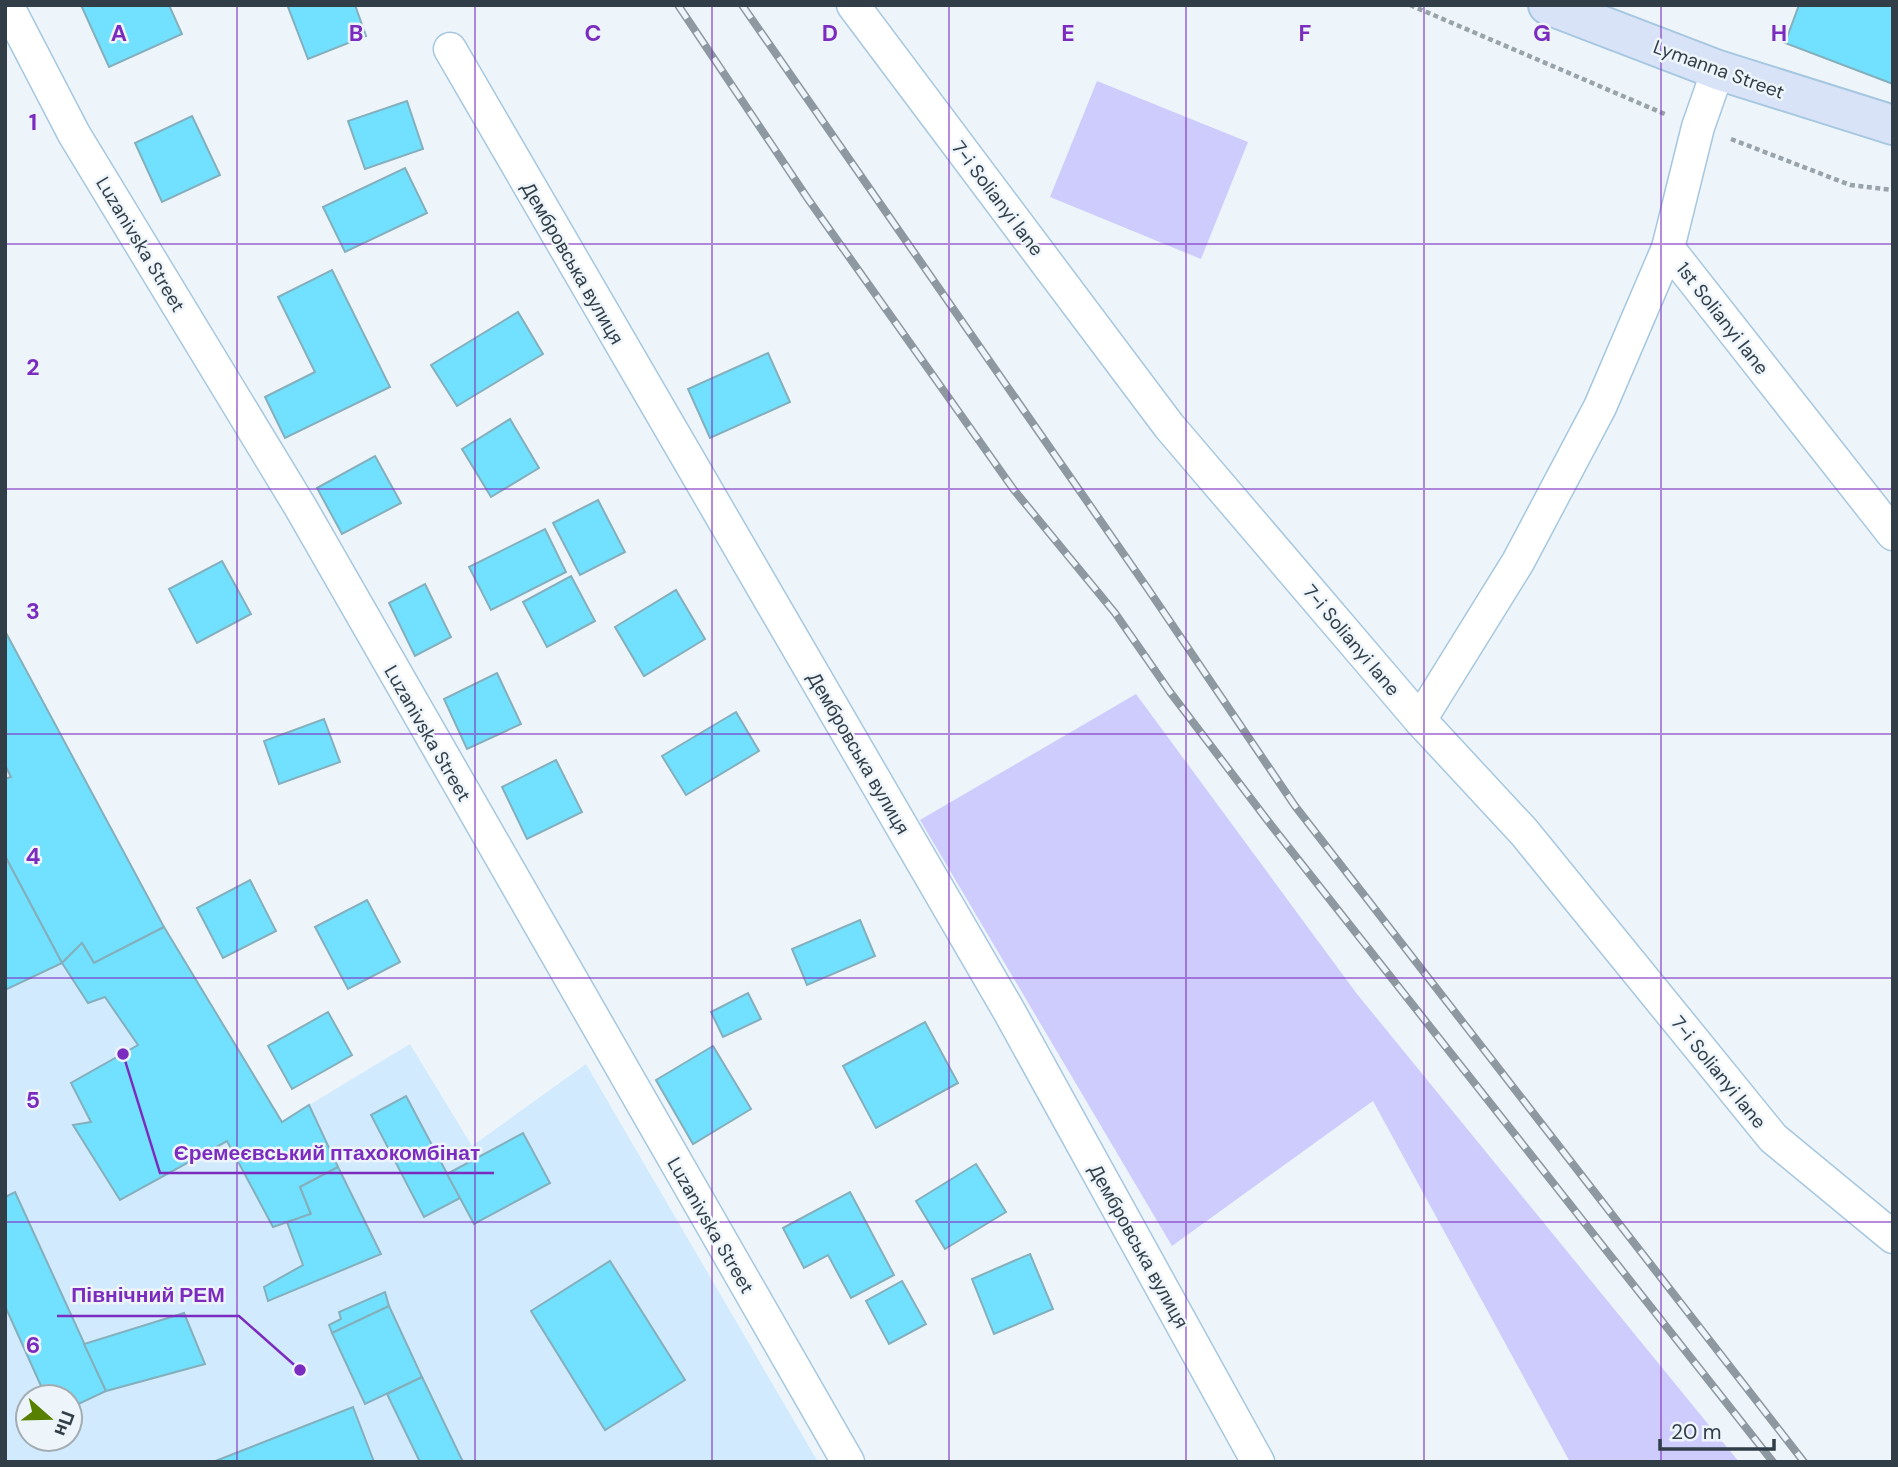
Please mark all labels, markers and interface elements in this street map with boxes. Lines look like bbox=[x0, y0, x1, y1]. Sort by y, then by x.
text: A bbox=[111, 18, 127, 48]
text: B bbox=[349, 18, 363, 48]
text: C bbox=[585, 18, 601, 48]
text: D bbox=[822, 18, 838, 48]
text: E bbox=[1061, 18, 1075, 48]
text: F bbox=[1299, 18, 1312, 48]
text: G bbox=[1533, 18, 1551, 48]
text: H bbox=[1771, 18, 1787, 48]
street label: Lymanna Street bbox=[1650, 34, 1788, 105]
text: 1 bbox=[29, 107, 37, 137]
street label: 7-i Solianyi lane bbox=[946, 136, 1049, 261]
street label: Luzanivska Street bbox=[90, 172, 191, 316]
street label: Дембровська вулиця bbox=[516, 178, 629, 349]
street label: 1st Solianyi lane bbox=[1671, 257, 1774, 380]
text: 2 bbox=[26, 352, 40, 382]
street label: 7-i Solianyi lane bbox=[1298, 579, 1406, 701]
text: 3 bbox=[26, 596, 40, 626]
street label: Luzanivska Street bbox=[378, 661, 477, 806]
street label: Дембровська вулиця bbox=[802, 668, 915, 839]
text: 4 bbox=[26, 841, 41, 871]
street label: 7-i Solianyi lane bbox=[1666, 1011, 1772, 1134]
text: 5 bbox=[26, 1085, 40, 1115]
callout: Єремеєвський птахокомбінат bbox=[160, 1131, 494, 1173]
text: Єремеєвський птахокомбінат bbox=[174, 1139, 480, 1167]
street label: Luzanivska Street bbox=[661, 1153, 760, 1298]
street label: Дембровська вулиця bbox=[1083, 1160, 1194, 1333]
callout: Північний РЕМ bbox=[57, 1274, 239, 1316]
text: Північний РЕМ bbox=[71, 1281, 225, 1309]
text: 6 bbox=[26, 1330, 40, 1360]
north arrow bbox=[14, 1383, 84, 1453]
text: Пн bbox=[48, 1408, 81, 1440]
scale bar bbox=[1660, 1408, 1774, 1452]
text: 20 m bbox=[1671, 1418, 1722, 1446]

